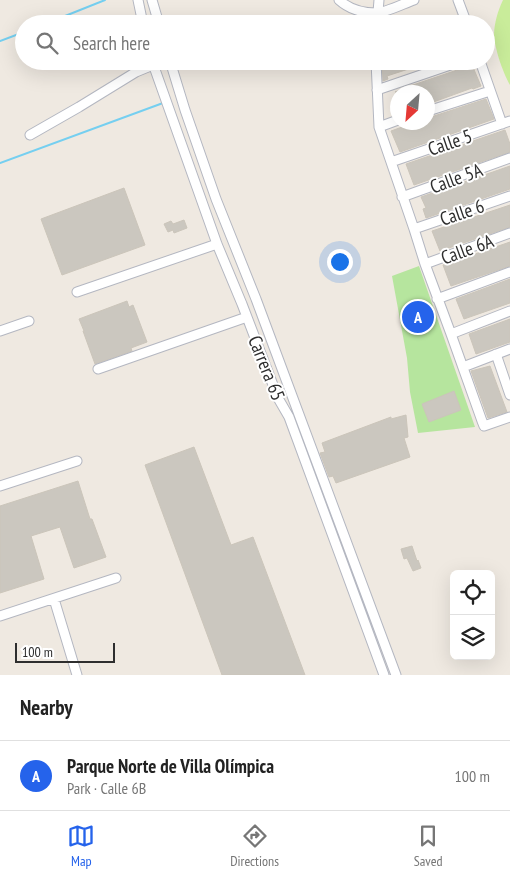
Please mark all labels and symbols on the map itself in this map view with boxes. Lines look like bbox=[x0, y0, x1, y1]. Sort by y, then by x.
north arrow bbox=[390, 85, 435, 130]
street label: Calle 5 bbox=[425, 123, 475, 161]
street label: Calle 5A bbox=[426, 157, 486, 199]
street label: Calle 6 bbox=[437, 193, 487, 231]
street label: Calle 6A bbox=[437, 228, 497, 270]
your location bbox=[327, 249, 353, 275]
pin: A bbox=[402, 298, 434, 336]
street label: Carrera 65 bbox=[243, 332, 291, 404]
scale bar bbox=[15, 640, 115, 663]

